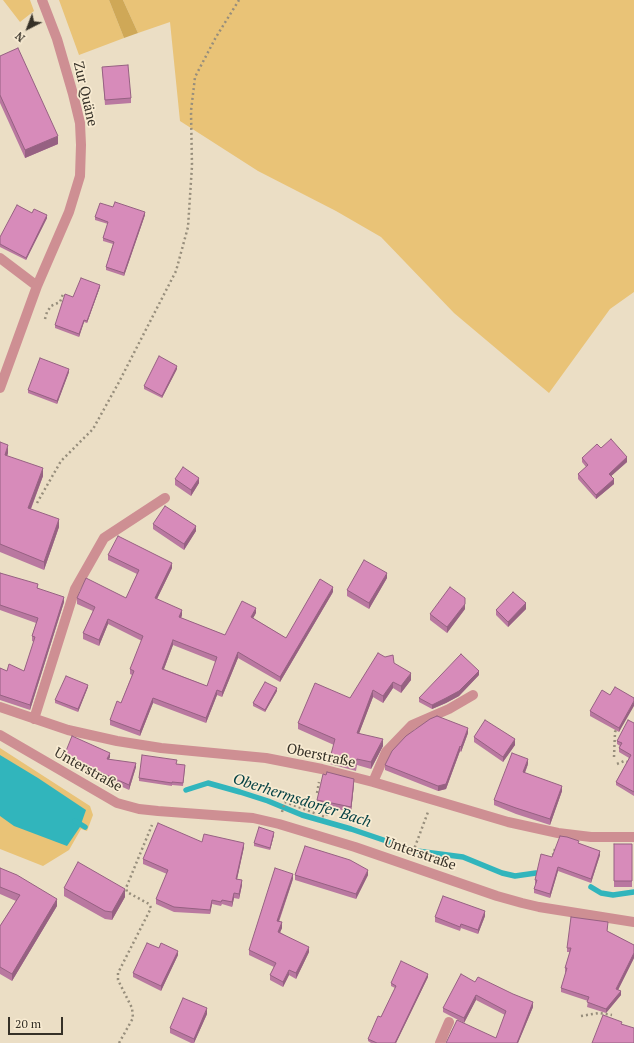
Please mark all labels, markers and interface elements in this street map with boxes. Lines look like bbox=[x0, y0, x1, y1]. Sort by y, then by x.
north arrow bbox=[8, 8, 48, 48]
text: N bbox=[12, 29, 28, 45]
street label: Zur Quäne bbox=[69, 60, 101, 128]
street label: Oberstraße bbox=[285, 740, 357, 772]
street label: Unterstraße bbox=[51, 744, 125, 796]
water label: Oberhermsdorfer Bach bbox=[231, 770, 373, 832]
street label: Unterstraße bbox=[382, 834, 458, 874]
scale bar bbox=[10, 1009, 65, 1035]
text: 20 m bbox=[15, 1016, 41, 1031]

